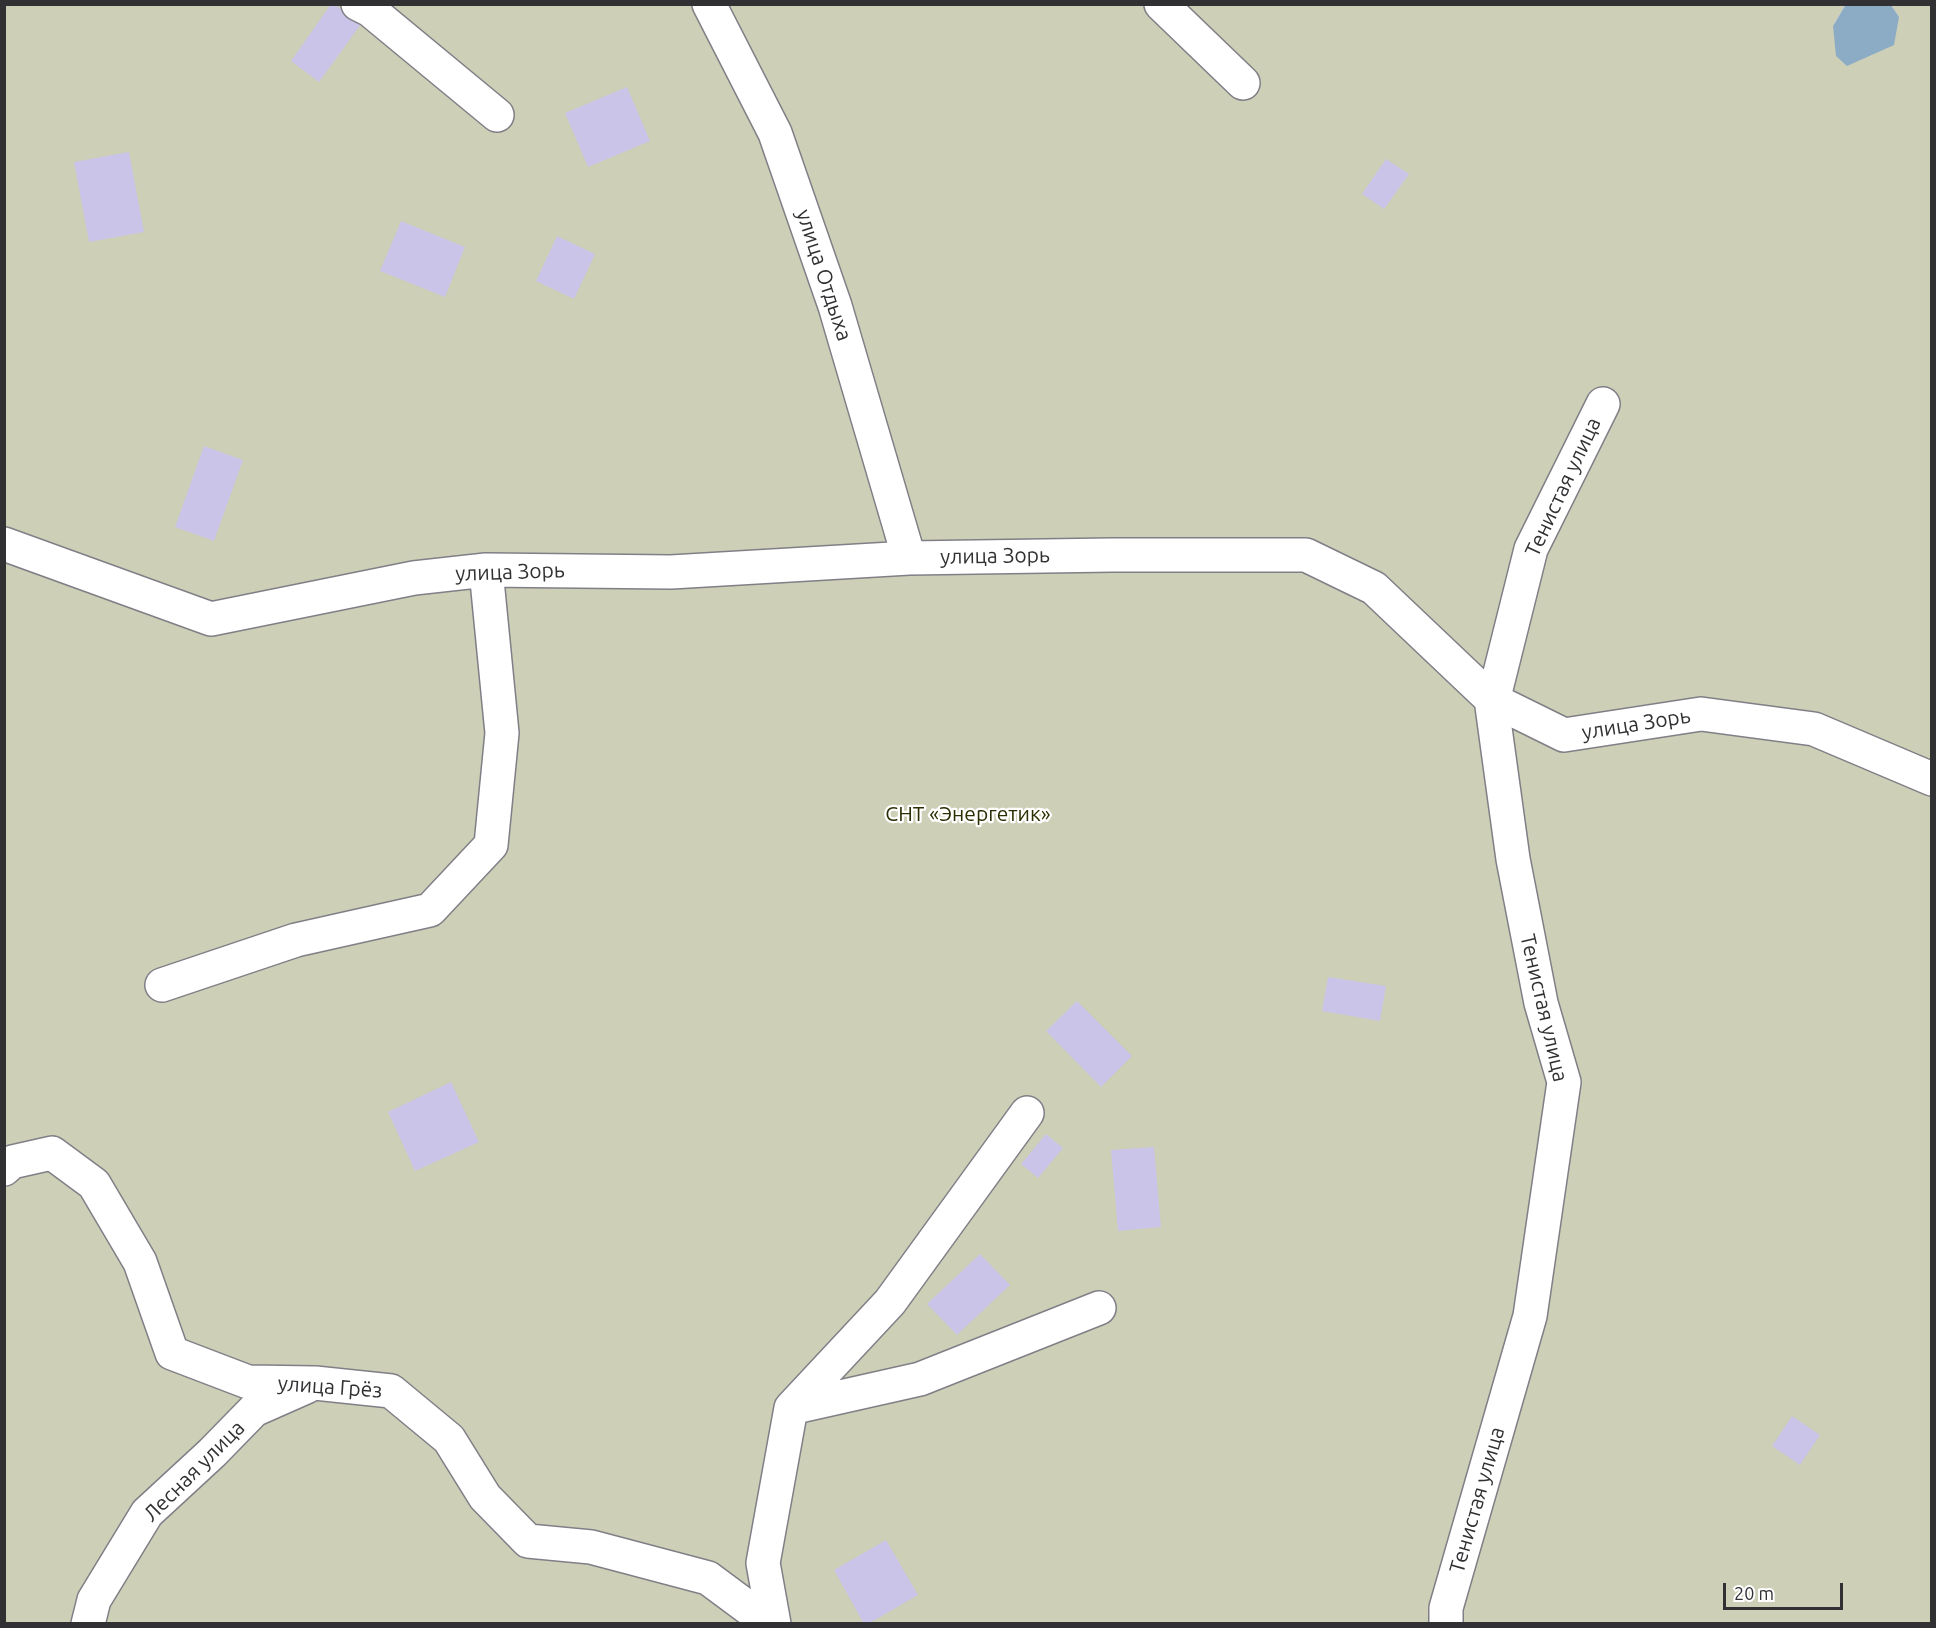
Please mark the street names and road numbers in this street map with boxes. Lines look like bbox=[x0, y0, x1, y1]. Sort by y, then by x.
street label: улица Отдыха bbox=[791, 206, 857, 344]
street label: Тенистая улица bbox=[1520, 413, 1606, 561]
street label: улица Зорь bbox=[940, 542, 1050, 570]
street label: улица Зорь bbox=[455, 557, 565, 587]
street label: улица Зорь bbox=[1580, 703, 1692, 745]
street label: Тенистая улица bbox=[1515, 932, 1573, 1084]
street label: улица Грёз bbox=[277, 1371, 383, 1403]
street label: Лесная улица bbox=[138, 1415, 250, 1527]
street label: Тенистая улица bbox=[1444, 1424, 1510, 1576]

